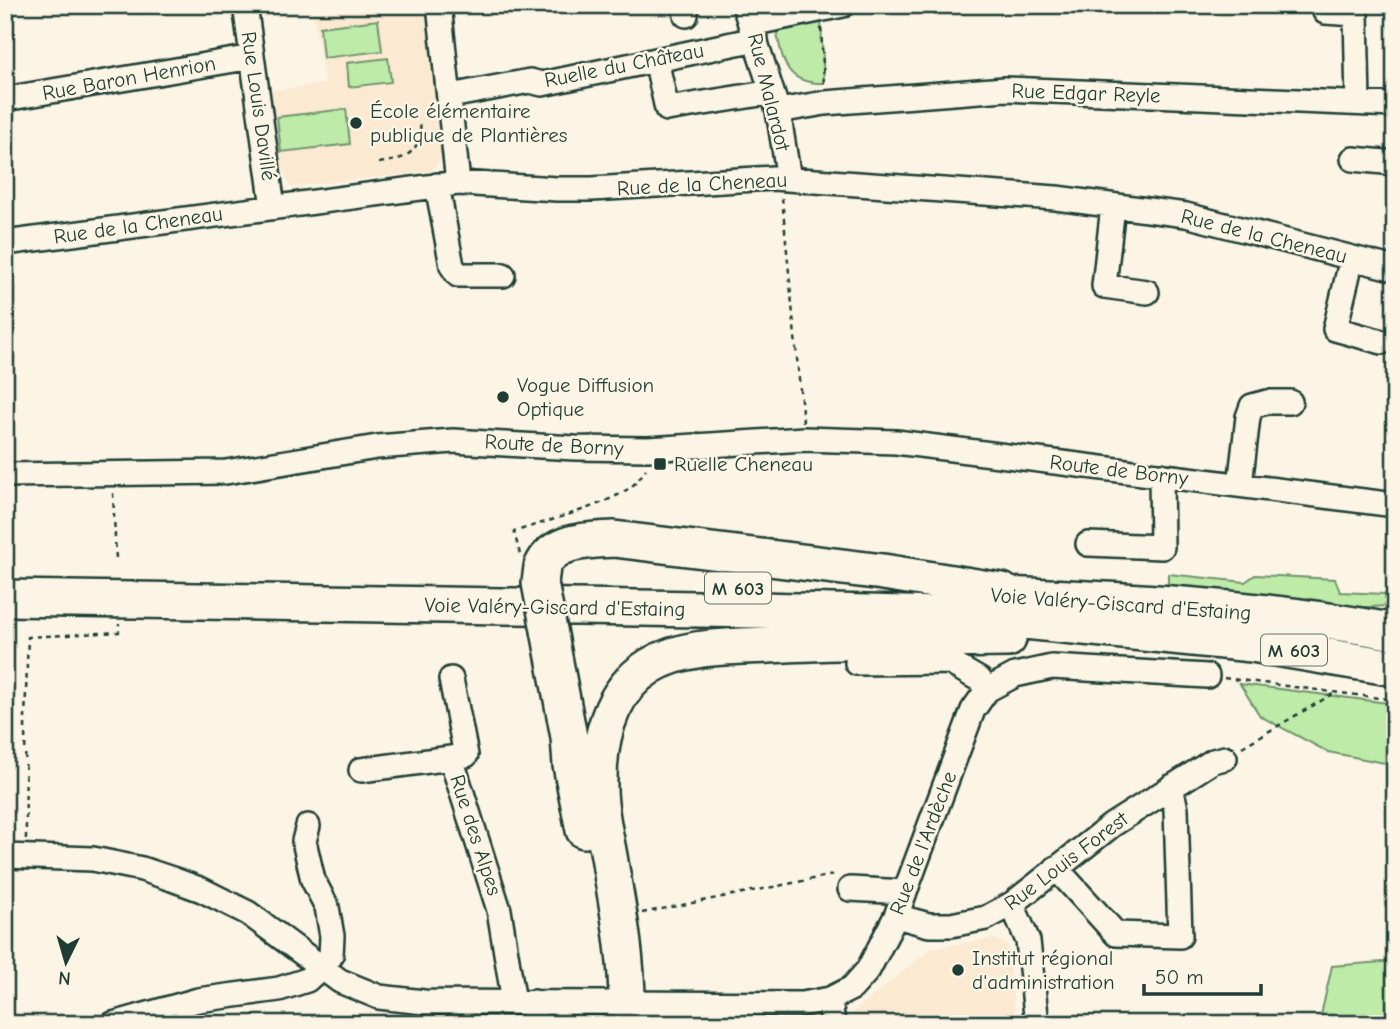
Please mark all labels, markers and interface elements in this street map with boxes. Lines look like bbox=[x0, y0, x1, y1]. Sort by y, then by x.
street label: Rue Louis Davillé bbox=[237, 30, 281, 182]
street label: Rue Malardot bbox=[743, 31, 795, 154]
street label: Ruelle du Château bbox=[542, 38, 706, 92]
street label: Rue Baron Henrion bbox=[40, 51, 218, 105]
street label: Rue Edgar Reyle bbox=[1011, 78, 1161, 108]
place label: École élémentaire publique de Plantières bbox=[370, 99, 568, 147]
marker: École élémentaire publique de Plantières bbox=[348, 115, 364, 131]
street label: Rue de la Cheneau bbox=[616, 168, 788, 200]
street label: Rue de la Cheneau bbox=[52, 201, 224, 249]
street label: Rue de la Cheneau bbox=[1178, 204, 1350, 268]
place label: Vogue Diffusion Optique bbox=[517, 373, 654, 421]
marker: Vogue Diffusion Optique bbox=[495, 389, 511, 405]
street label: Route de Borny bbox=[484, 429, 625, 461]
street label: Route de Borny bbox=[1048, 450, 1190, 490]
place label: Ruelle Cheneau bbox=[674, 452, 813, 476]
marker: Ruelle Cheneau bbox=[652, 456, 668, 472]
road number: M 603 bbox=[705, 572, 771, 604]
street label: Voie Valéry-Giscard d'Estaing bbox=[990, 583, 1252, 625]
street label: Voie Valéry-Giscard d'Estaing bbox=[424, 593, 686, 621]
road number: M 603 bbox=[1261, 635, 1327, 666]
street label: Rue de l'Ardèche bbox=[885, 768, 961, 918]
street label: Rue des Alpes bbox=[445, 772, 507, 898]
street label: Rue Louis Forest bbox=[999, 806, 1133, 915]
north arrow bbox=[32, 928, 102, 998]
place label: Institut régional d'administration bbox=[972, 946, 1115, 994]
scale bar bbox=[1144, 952, 1262, 996]
marker: Institut régional d'administration bbox=[950, 962, 966, 978]
text: 50 m bbox=[1155, 965, 1204, 989]
text: N bbox=[57, 966, 72, 989]

